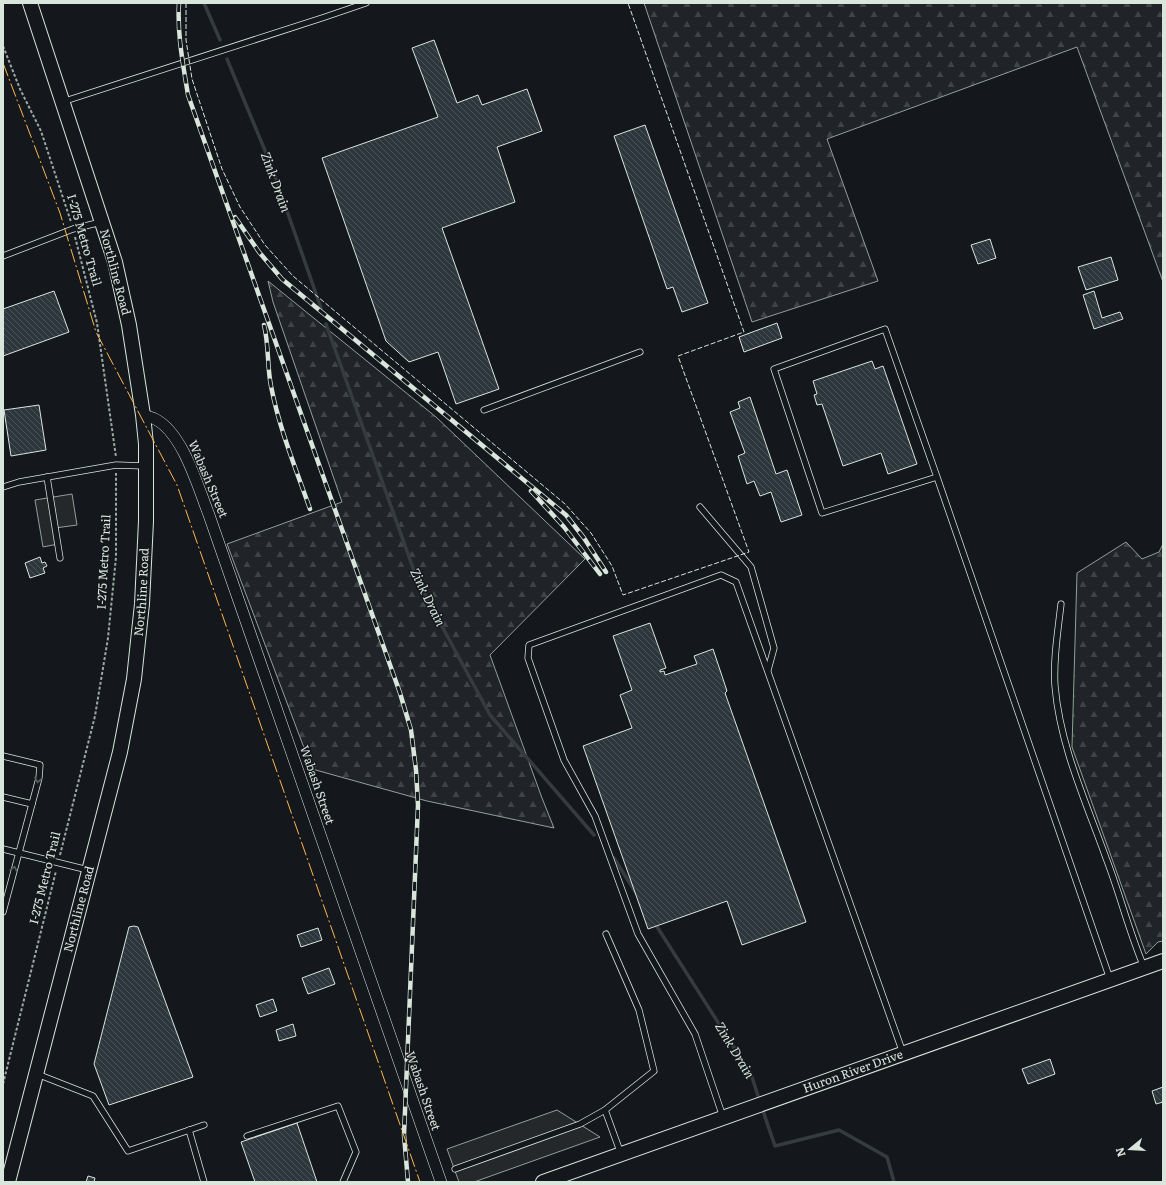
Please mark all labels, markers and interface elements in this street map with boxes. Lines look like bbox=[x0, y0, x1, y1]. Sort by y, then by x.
water label: Zink Drain bbox=[257, 149, 296, 215]
street label: I-275 Metro Trail bbox=[63, 192, 107, 288]
street label: Northline Road bbox=[96, 227, 136, 317]
street label: Wabash Street bbox=[184, 437, 233, 520]
street label: I-275 Metro Trail bbox=[92, 514, 114, 610]
street label: Northline Road bbox=[129, 547, 153, 637]
water label: Zink Drain bbox=[406, 564, 451, 629]
street label: Wabash Street bbox=[296, 743, 340, 827]
one-way arrow bbox=[34, 777, 43, 783]
street label: I-275 Metro Trail bbox=[24, 829, 64, 926]
street label: Northline Road bbox=[58, 863, 98, 954]
one-way arrow bbox=[9, 866, 18, 873]
water label: Zink Drain bbox=[711, 1018, 760, 1082]
street label: Huron River Drive bbox=[800, 1044, 905, 1097]
street label: Wabash Street bbox=[402, 1049, 446, 1133]
north arrow bbox=[1110, 1129, 1150, 1169]
text: N bbox=[1111, 1146, 1129, 1159]

